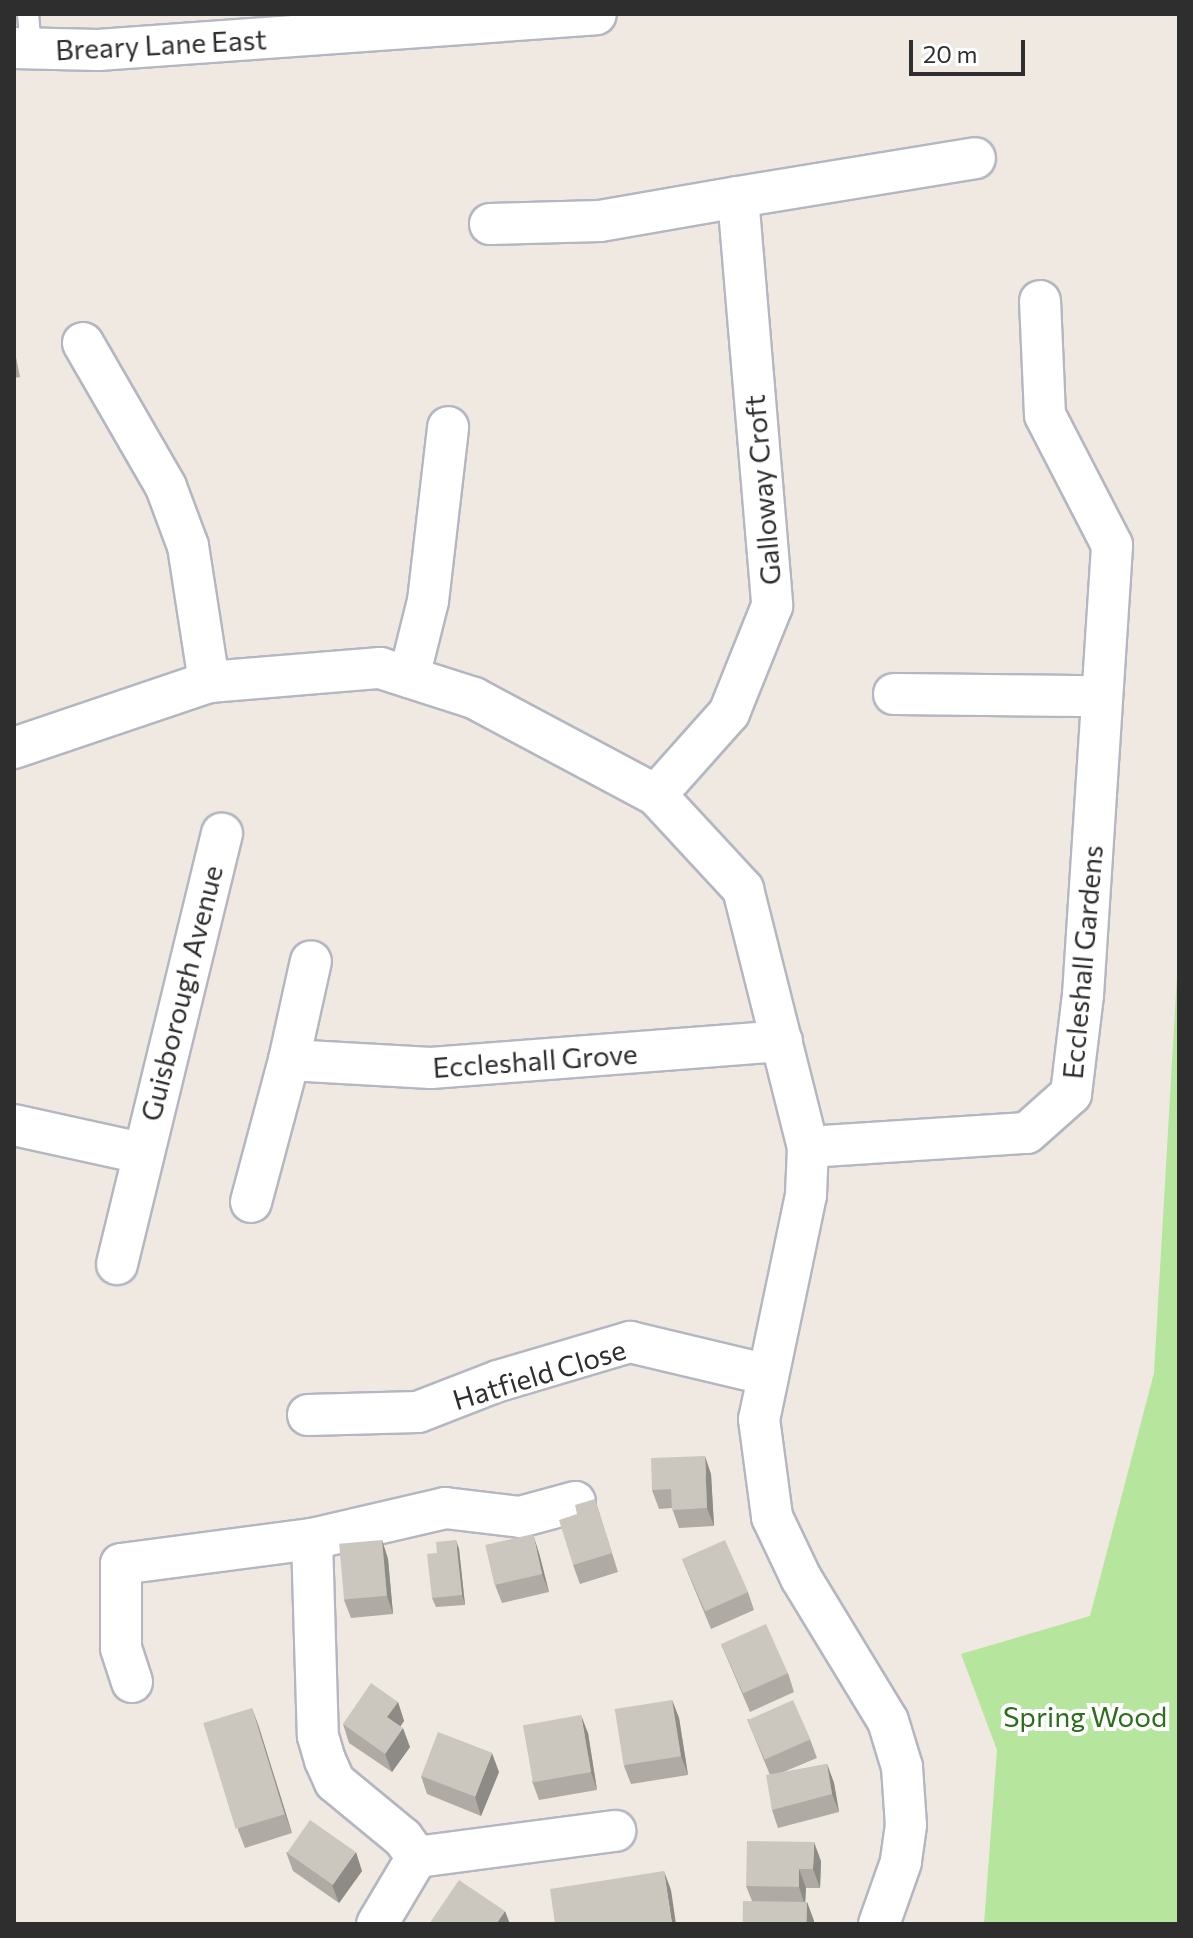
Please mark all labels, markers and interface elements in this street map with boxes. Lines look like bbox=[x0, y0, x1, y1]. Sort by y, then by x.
street label: Breary Lane East bbox=[55, 22, 267, 66]
scale bar bbox=[913, 24, 1029, 74]
text: 20 m bbox=[923, 39, 977, 68]
street label: Galloway Croft bbox=[737, 393, 787, 587]
street label: Eccleshall Gardens bbox=[1055, 844, 1109, 1080]
street label: Guisborough Avenue bbox=[133, 862, 229, 1124]
street label: Eccleshall Grove bbox=[431, 1036, 639, 1084]
street label: Hatfield Close bbox=[448, 1332, 630, 1416]
park label: Spring Wood bbox=[1003, 1699, 1167, 1733]

